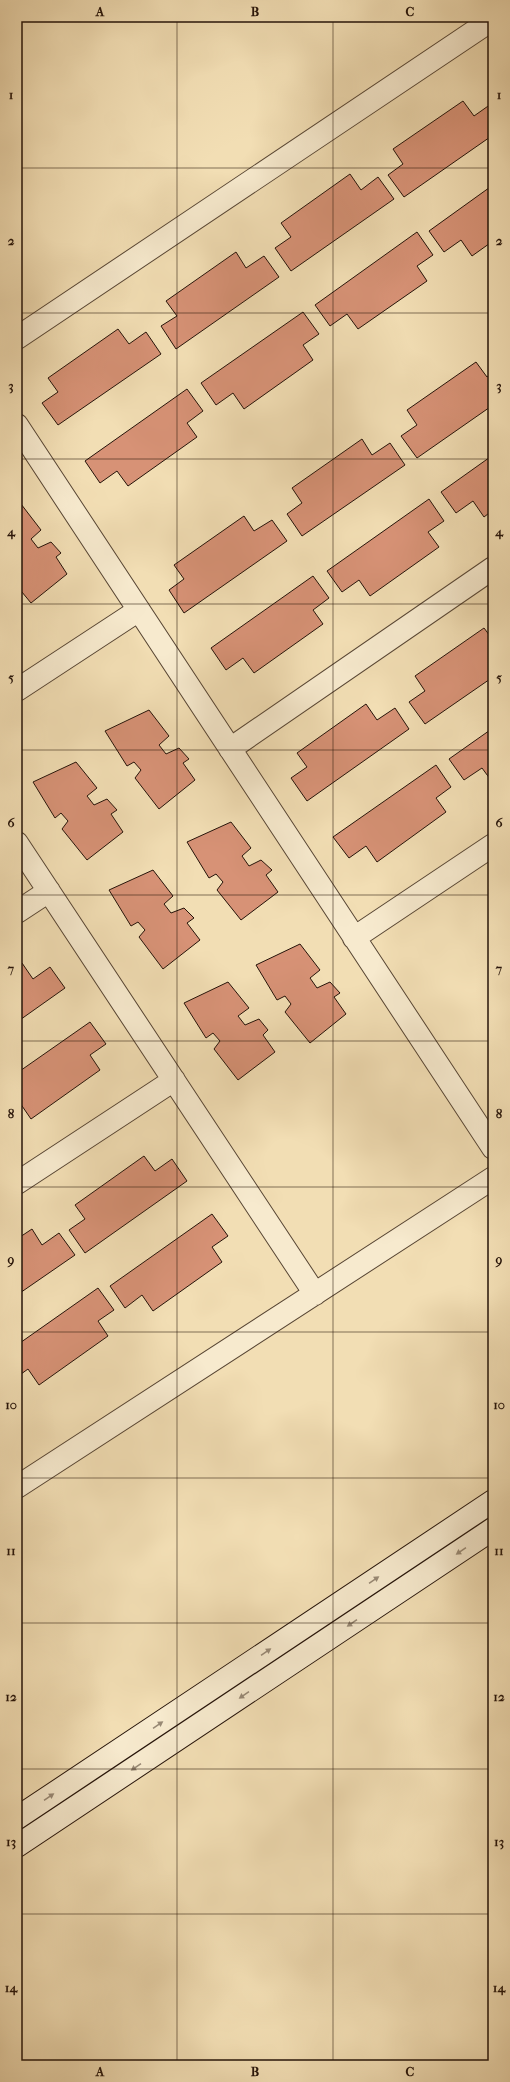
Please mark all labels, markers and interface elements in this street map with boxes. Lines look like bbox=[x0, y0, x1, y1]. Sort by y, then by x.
text: A bbox=[95, 4, 105, 19]
text: B bbox=[251, 4, 260, 19]
text: C bbox=[406, 4, 415, 19]
text: 1 bbox=[9, 87, 14, 102]
text: 1 bbox=[497, 87, 502, 102]
text: 2 bbox=[8, 233, 15, 248]
text: 2 bbox=[496, 233, 503, 248]
text: 3 bbox=[8, 378, 14, 394]
text: 3 bbox=[496, 378, 502, 394]
text: 4 bbox=[6, 524, 16, 540]
text: 4 bbox=[494, 524, 504, 540]
text: 5 bbox=[8, 670, 14, 685]
text: 5 bbox=[496, 670, 502, 685]
text: 6 bbox=[7, 815, 15, 830]
text: 6 bbox=[495, 815, 503, 830]
text: 7 bbox=[7, 961, 15, 976]
text: 7 bbox=[495, 961, 503, 976]
text: 8 bbox=[8, 1106, 15, 1121]
text: 8 bbox=[496, 1106, 503, 1121]
text: 9 bbox=[7, 1252, 15, 1268]
text: 9 bbox=[495, 1252, 503, 1268]
text: 10 bbox=[5, 1397, 17, 1412]
text: 10 bbox=[493, 1397, 505, 1412]
text: 11 bbox=[6, 1543, 16, 1558]
text: 11 bbox=[494, 1543, 504, 1558]
one-way arrow bbox=[455, 1547, 466, 1554]
one-way arrow bbox=[369, 1576, 379, 1584]
one-way arrow bbox=[347, 1619, 358, 1626]
one-way arrow bbox=[260, 1649, 272, 1656]
text: 12 bbox=[5, 1689, 17, 1704]
text: 12 bbox=[493, 1689, 505, 1704]
one-way arrow bbox=[239, 1691, 249, 1699]
one-way arrow bbox=[152, 1721, 163, 1728]
one-way arrow bbox=[131, 1763, 141, 1771]
one-way arrow bbox=[44, 1793, 55, 1801]
text: 13 bbox=[6, 1834, 16, 1850]
text: 13 bbox=[494, 1834, 504, 1850]
text: 14 bbox=[5, 1980, 18, 1996]
text: 14 bbox=[493, 1980, 506, 1996]
text: A bbox=[95, 2064, 105, 2079]
text: B bbox=[251, 2064, 260, 2079]
text: C bbox=[406, 2064, 415, 2079]

